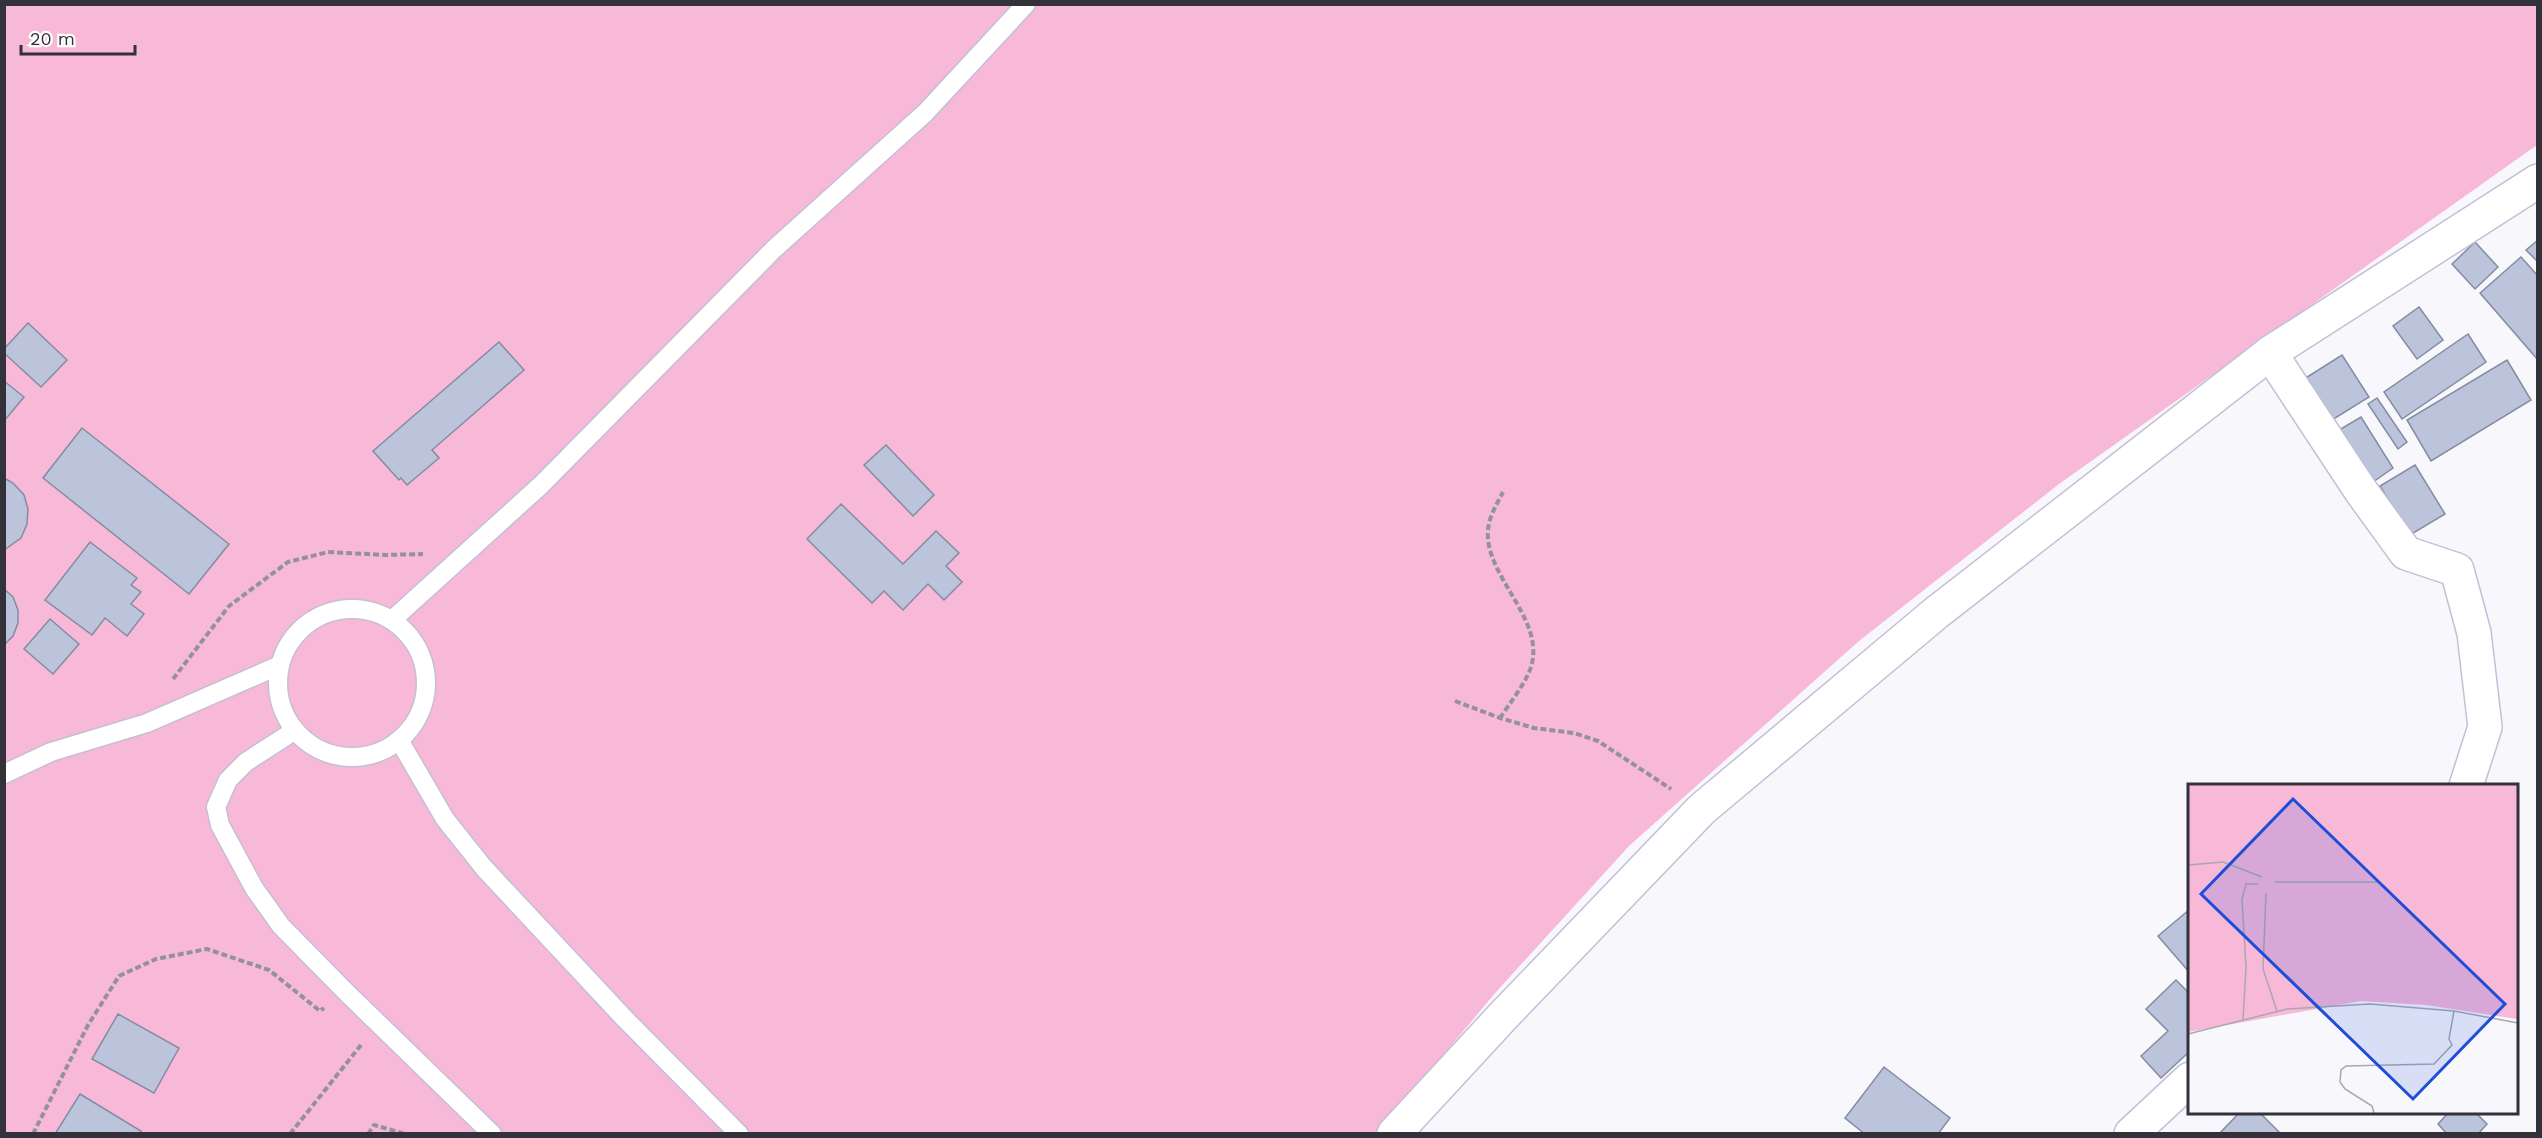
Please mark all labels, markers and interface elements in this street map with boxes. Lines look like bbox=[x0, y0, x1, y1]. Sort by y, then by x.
scale bar bbox=[21, 18, 135, 56]
text: 20 m bbox=[30, 28, 75, 49]
inset map bbox=[2188, 784, 2518, 1114]

